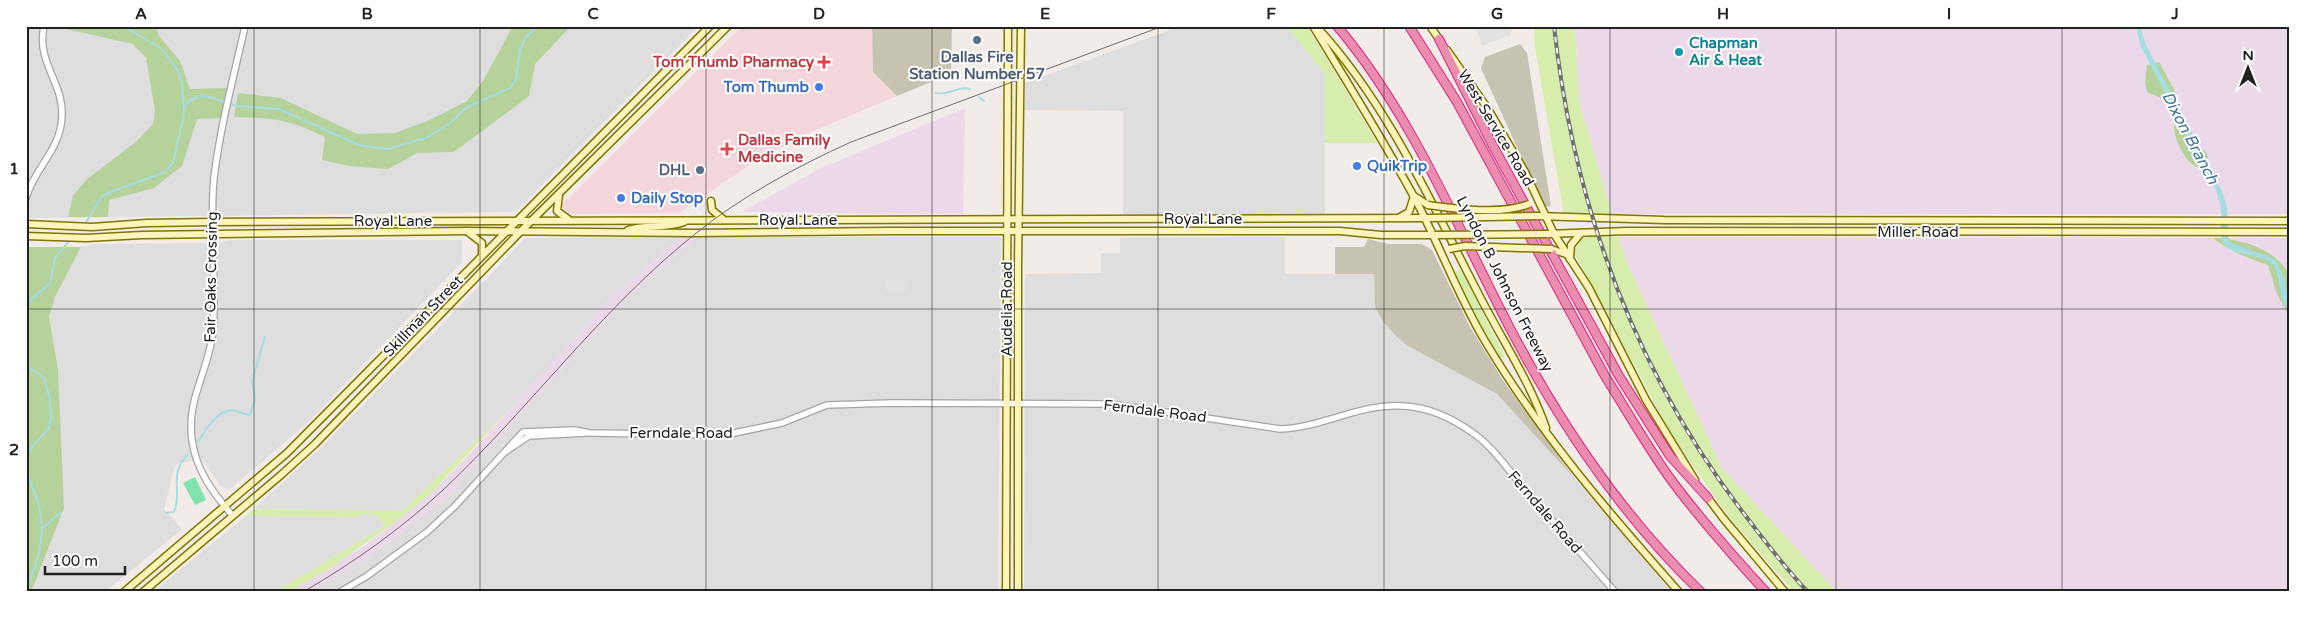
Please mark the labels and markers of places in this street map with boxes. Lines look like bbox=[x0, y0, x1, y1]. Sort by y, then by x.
marker: Dallas Fire Station Number 57 bbox=[971, 34, 983, 46]
place label: Chapman Air & Heat bbox=[1689, 34, 1762, 69]
marker: Chapman Air & Heat bbox=[1673, 46, 1685, 58]
place label: Dallas Fire Station Number 57 bbox=[909, 48, 1045, 83]
place label: Tom Thumb Pharmacy bbox=[652, 53, 814, 72]
marker: Tom Thumb Pharmacy bbox=[818, 56, 830, 68]
place label: Tom Thumb bbox=[723, 78, 810, 96]
marker: Tom Thumb bbox=[813, 81, 825, 93]
place label: Dallas Family Medicine bbox=[738, 131, 830, 166]
marker: Dallas Family Medicine bbox=[720, 142, 734, 156]
place label: QuikTrip bbox=[1367, 157, 1428, 176]
marker: QuikTrip bbox=[1351, 160, 1363, 172]
place label: DHL bbox=[659, 161, 690, 179]
marker: DHL bbox=[694, 164, 706, 176]
place label: Daily Stop bbox=[631, 189, 704, 208]
marker: Daily Stop bbox=[615, 192, 627, 204]

